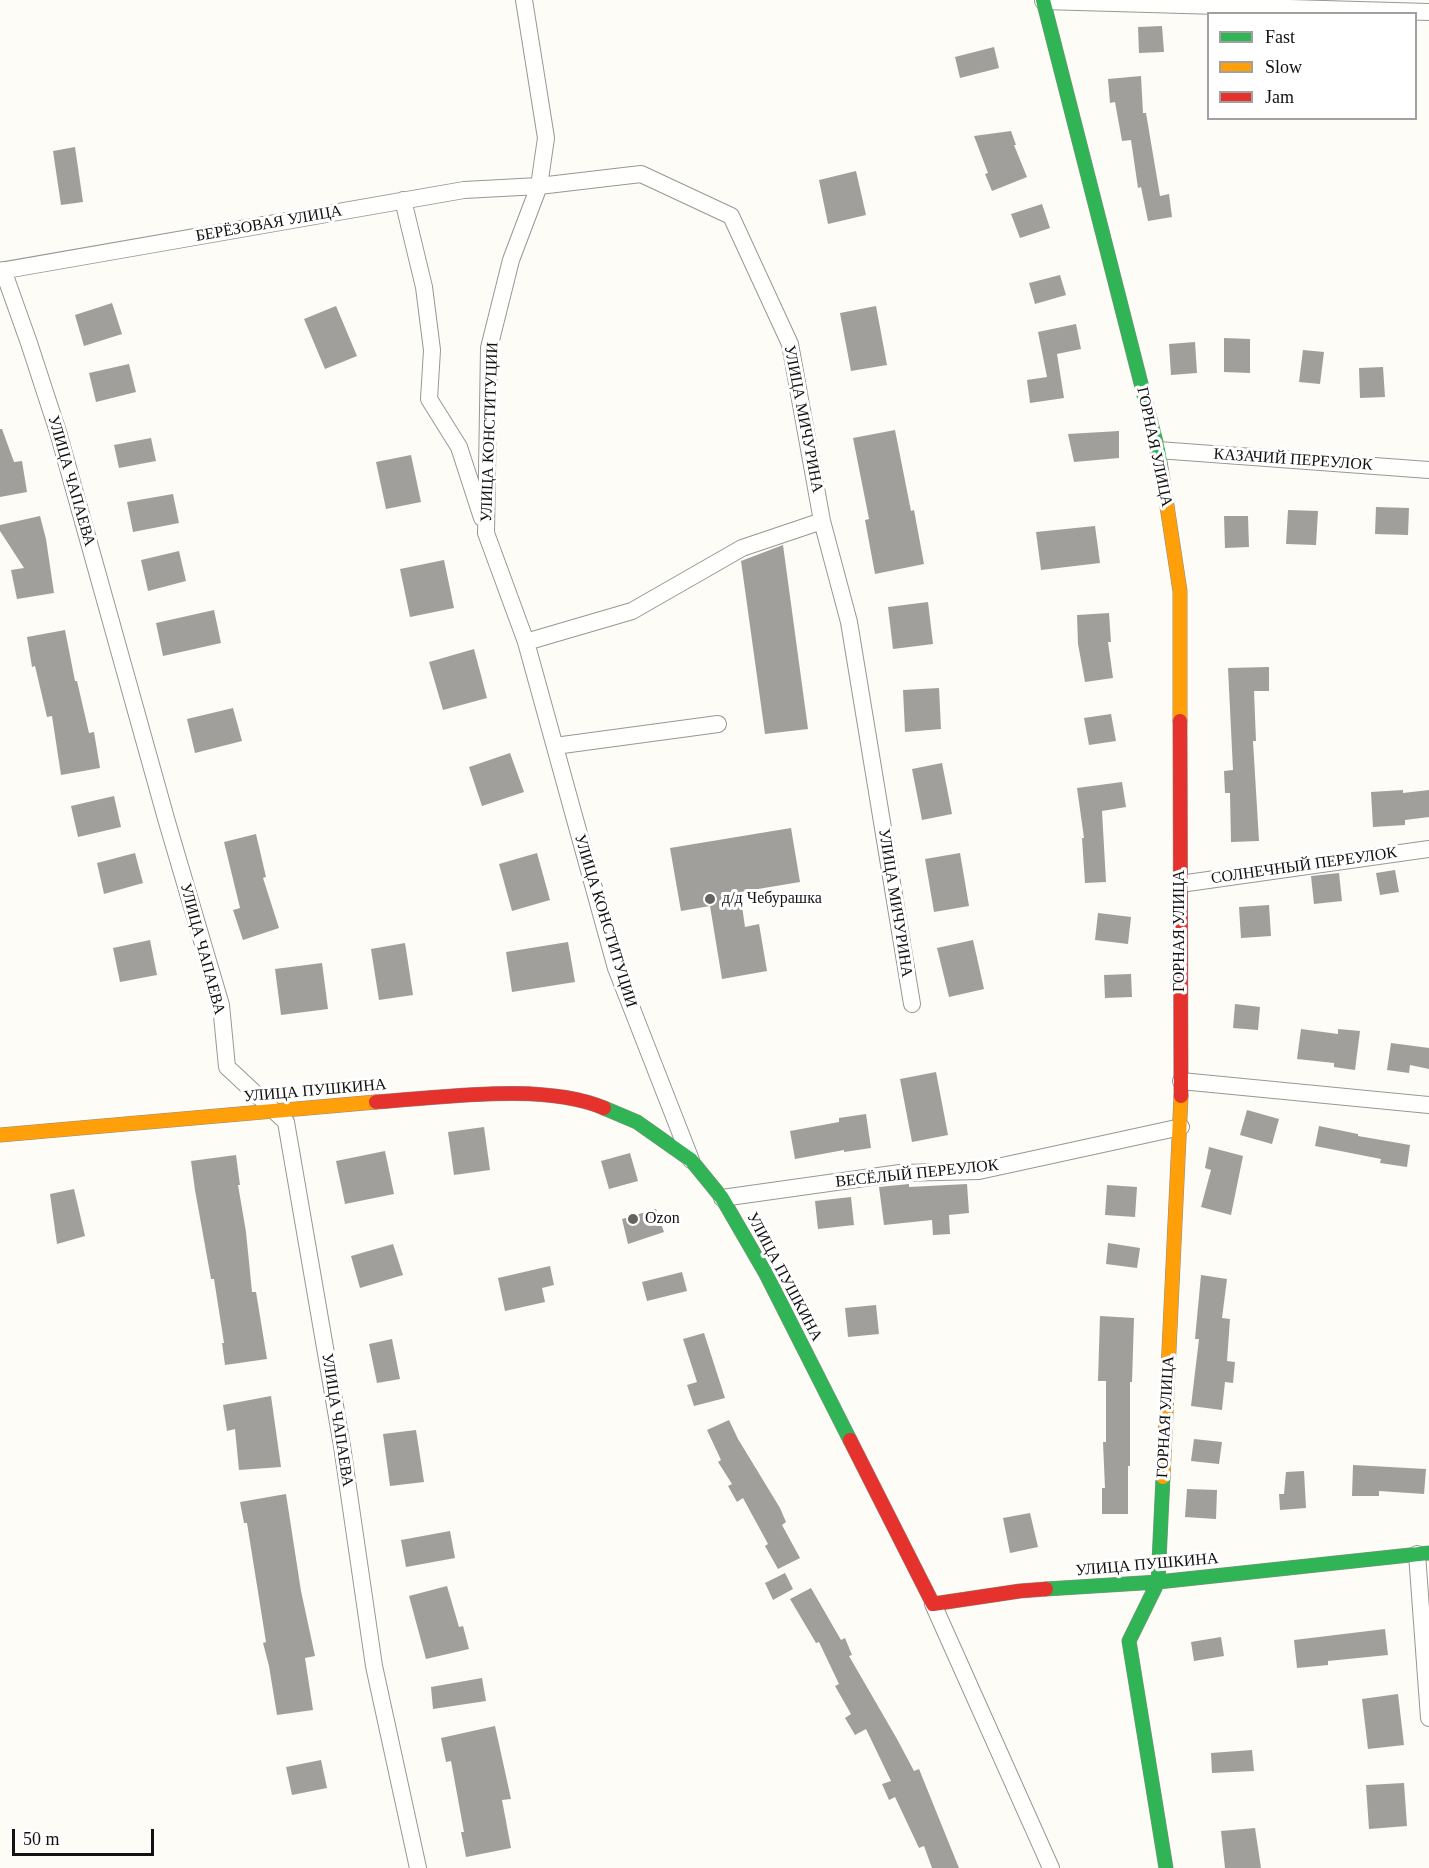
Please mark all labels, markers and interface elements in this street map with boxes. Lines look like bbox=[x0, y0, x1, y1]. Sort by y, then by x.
legend bbox=[1207, 12, 1417, 120]
text: Fast bbox=[1265, 27, 1295, 47]
text: Slow bbox=[1265, 57, 1302, 77]
text: Jam bbox=[1265, 87, 1294, 107]
street label: БЕРЁЗОВАЯ УЛИЦА bbox=[194, 202, 344, 246]
street label: УЛИЦА КОНСТИТУЦИИ bbox=[477, 342, 503, 522]
street label: УЛИЦА МИЧУРИНА bbox=[779, 343, 827, 495]
street label: ГОРНАЯ УЛИЦА bbox=[1132, 385, 1176, 509]
street label: УЛИЦА ЧАПАЕВА bbox=[43, 413, 99, 549]
street label: КАЗАЧИЙ ПЕРЕУЛОК bbox=[1213, 445, 1373, 475]
street label: УЛИЦА МИЧУРИНА bbox=[874, 827, 916, 979]
street label: УЛИЦА КОНСТИТУЦИИ bbox=[569, 832, 641, 1010]
street label: СОЛНЕЧНЫЙ ПЕРЕУЛОК bbox=[1210, 843, 1398, 889]
street label: ГОРНАЯ УЛИЦА bbox=[1170, 870, 1190, 992]
street label: УЛИЦА ЧАПАЕВА bbox=[175, 881, 229, 1017]
place label: д/д Чебурашка bbox=[722, 889, 822, 909]
marker: д/д Чебурашка bbox=[703, 892, 717, 906]
street label: УЛИЦА ПУШКИНА bbox=[243, 1075, 387, 1107]
street label: ВЕСЁЛЫЙ ПЕРЕУЛОК bbox=[835, 1156, 999, 1192]
place label: Ozon bbox=[645, 1209, 680, 1229]
street label: УЛИЦА ПУШКИНА bbox=[742, 1209, 826, 1345]
marker: Ozon bbox=[626, 1212, 640, 1226]
street label: УЛИЦА ЧАПАЕВА bbox=[317, 1352, 357, 1488]
street label: ГОРНАЯ УЛИЦА bbox=[1153, 1356, 1179, 1478]
street label: УЛИЦА ПУШКИНА bbox=[1075, 1549, 1219, 1581]
scale bar bbox=[15, 1817, 158, 1855]
text: 50 m bbox=[23, 1829, 60, 1849]

